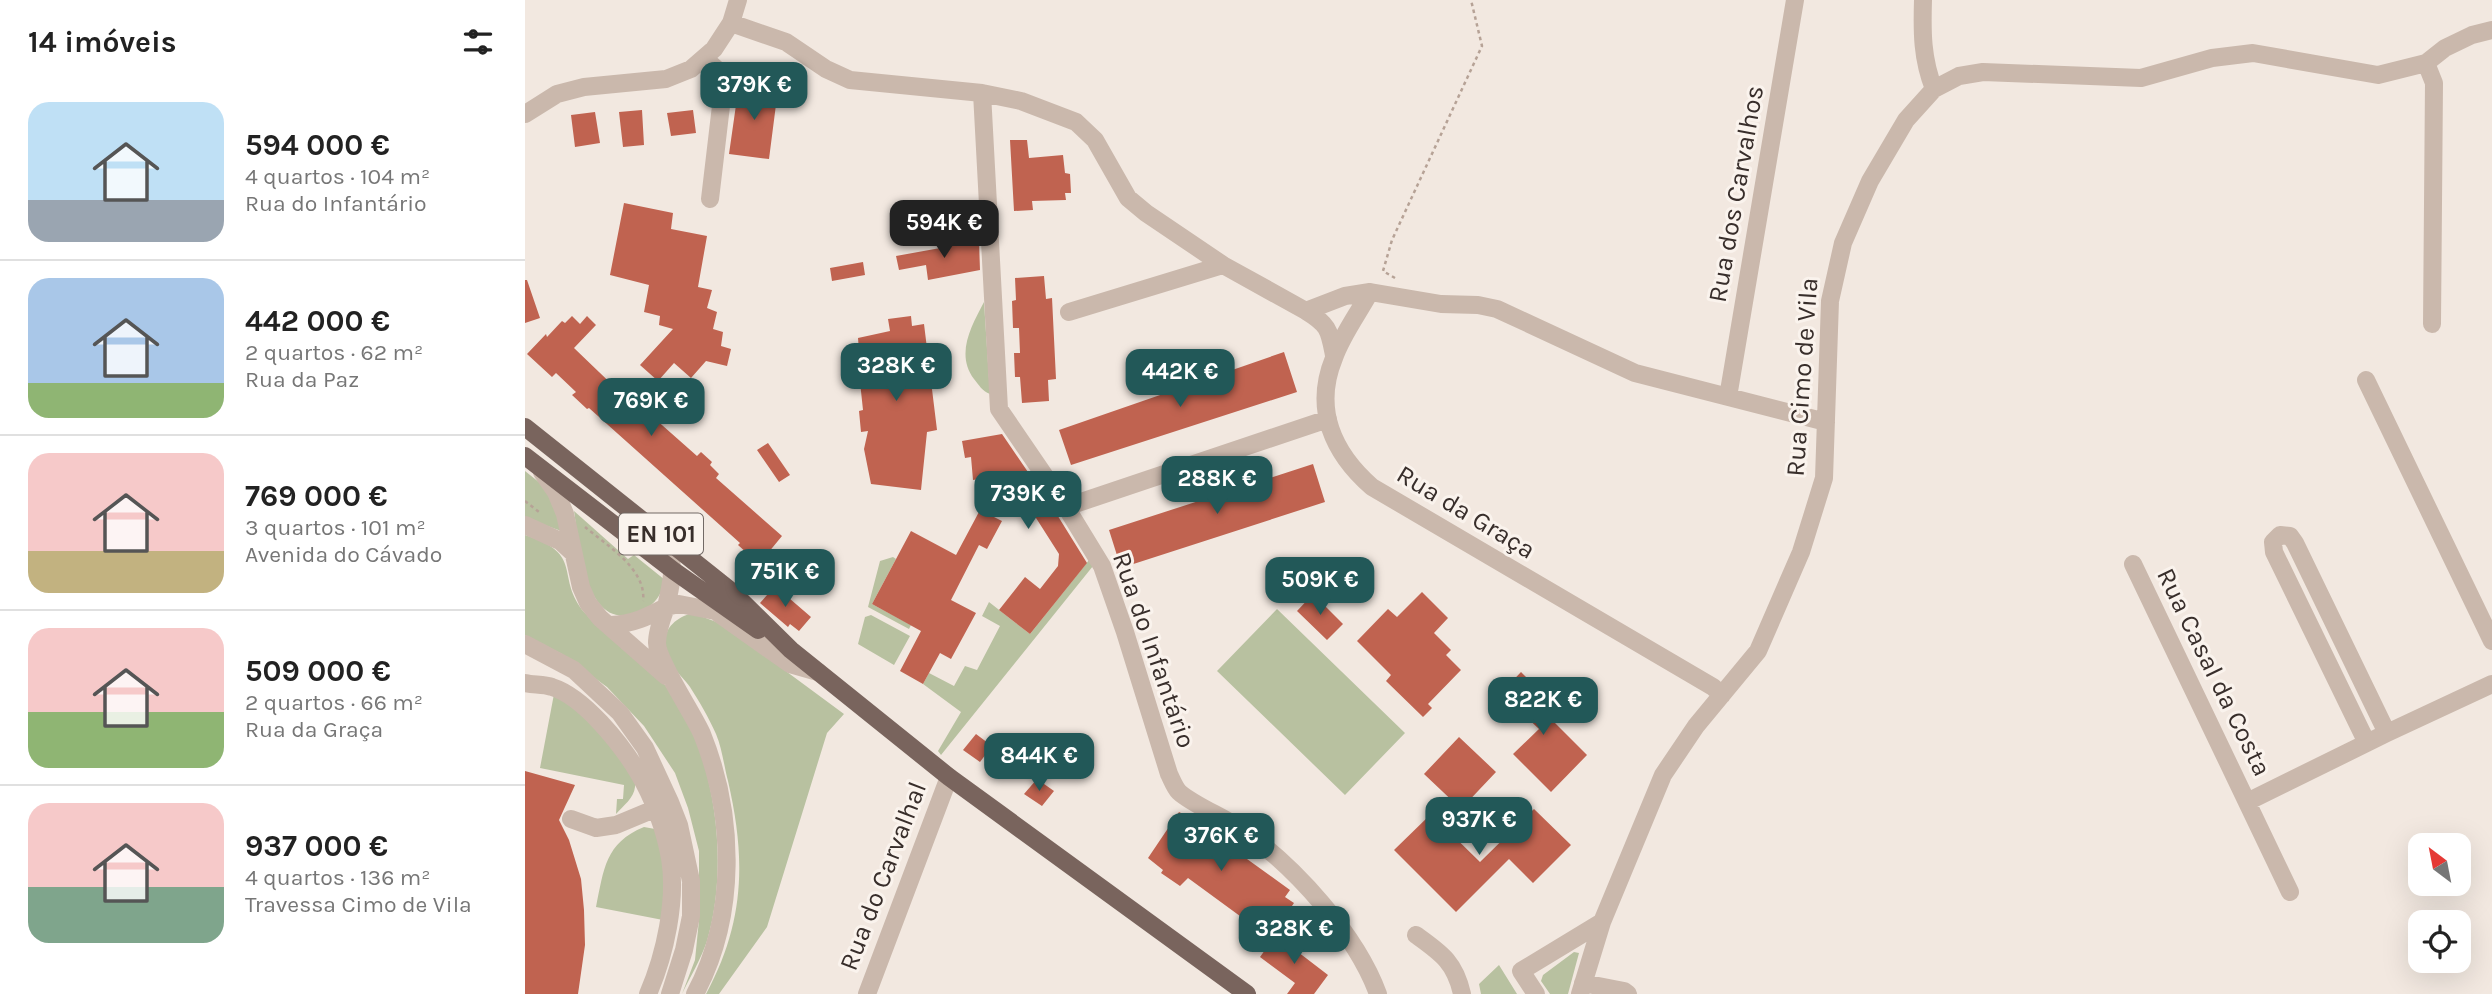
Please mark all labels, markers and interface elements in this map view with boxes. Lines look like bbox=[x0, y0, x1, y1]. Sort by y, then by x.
icon: filters bbox=[459, 23, 497, 61]
text: 14 imóveis bbox=[28, 24, 177, 60]
pin: 379K € bbox=[697, 62, 811, 122]
text: 379K € bbox=[716, 71, 792, 98]
street label: Rua dos Carvalhos bbox=[1702, 83, 1770, 305]
text: 594 000 € bbox=[245, 127, 390, 163]
icon: home bbox=[84, 130, 168, 214]
text: 4 quartos · 104 m² bbox=[245, 163, 430, 190]
text: Rua do Infantário bbox=[245, 190, 427, 217]
pin: 594K € bbox=[887, 201, 1001, 260]
text: 594K € bbox=[906, 209, 982, 236]
street label: Rua Cimo de Vila bbox=[1780, 276, 1824, 478]
text: 442 000 € bbox=[245, 303, 390, 339]
icon: home bbox=[84, 306, 168, 390]
text: 2 quartos · 62 m² bbox=[245, 339, 423, 366]
pin: 328K € bbox=[839, 344, 953, 403]
pin: 442K € bbox=[1123, 350, 1237, 409]
text: 328K € bbox=[857, 352, 935, 379]
text: 442K € bbox=[1142, 358, 1218, 385]
text: Rua da Paz bbox=[245, 366, 359, 393]
pin: 769K € bbox=[594, 378, 708, 438]
text: 769K € bbox=[614, 387, 688, 414]
pin: 288K € bbox=[1160, 456, 1274, 516]
street label: Rua da Graça bbox=[1391, 458, 1541, 566]
text: 288K € bbox=[1177, 465, 1257, 492]
pin: 739K € bbox=[971, 472, 1085, 531]
text: 769 000 € bbox=[245, 478, 388, 514]
text: 739K € bbox=[990, 480, 1066, 507]
icon: home bbox=[84, 481, 168, 565]
text: 3 quartos · 101 m² bbox=[245, 514, 426, 541]
road number: EN 101 bbox=[619, 514, 703, 554]
text: Avenida do Cávado bbox=[245, 541, 442, 568]
street label: Rua do Infantário bbox=[1106, 548, 1202, 752]
pin: 751K € bbox=[728, 550, 842, 609]
text: 751K € bbox=[751, 558, 819, 585]
pin: 509K € bbox=[1263, 558, 1377, 617]
street label: Rua Casal da Costa bbox=[2150, 563, 2278, 781]
text: 509K € bbox=[1281, 566, 1359, 593]
text: 509 000 € bbox=[245, 653, 391, 689]
icon: home bbox=[84, 656, 168, 740]
pin: 822K € bbox=[1486, 678, 1600, 737]
text: 822K € bbox=[1504, 686, 1582, 713]
text: 2 quartos · 66 m² bbox=[245, 689, 423, 716]
text: Rua da Graça bbox=[245, 716, 383, 743]
pin: 844K € bbox=[982, 734, 1096, 793]
text: 844K € bbox=[1000, 742, 1078, 769]
street label: Rua do Carvalhal bbox=[833, 777, 933, 975]
pin: 937K € bbox=[1422, 798, 1536, 857]
text: 937K € bbox=[1441, 806, 1517, 833]
pin: 376K € bbox=[1164, 814, 1278, 873]
text: 376K € bbox=[1183, 822, 1259, 849]
text: 937 000 € bbox=[245, 828, 388, 864]
icon: home bbox=[84, 831, 168, 915]
north arrow bbox=[2408, 833, 2471, 896]
map controls bbox=[2408, 833, 2471, 973]
text: 4 quartos · 136 m² bbox=[245, 864, 431, 891]
text: Travessa Cimo de Vila bbox=[245, 891, 472, 918]
pin: 328K € bbox=[1237, 906, 1351, 966]
button: locate bbox=[2408, 910, 2471, 973]
text: 328K € bbox=[1255, 915, 1333, 942]

